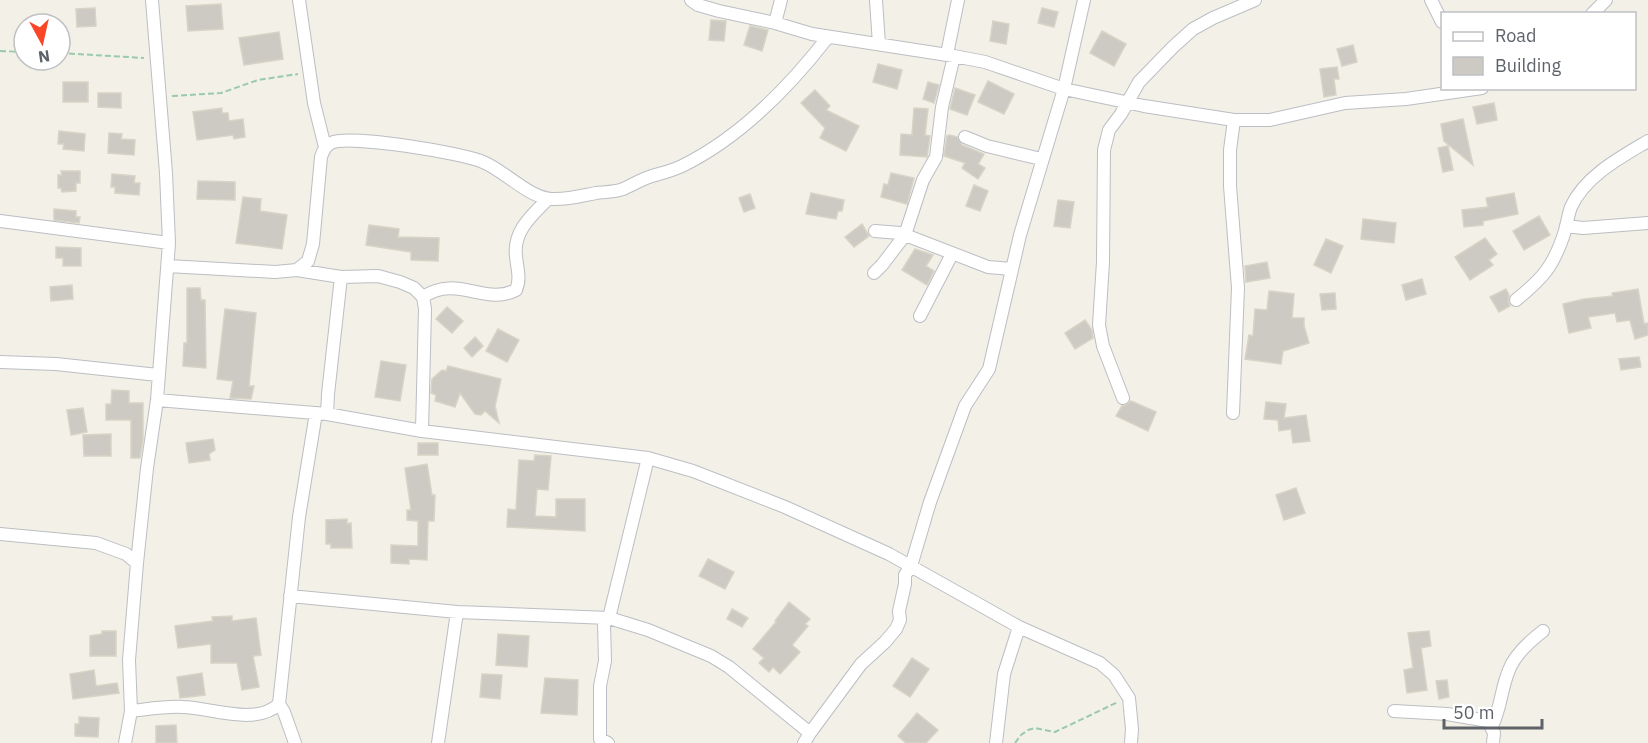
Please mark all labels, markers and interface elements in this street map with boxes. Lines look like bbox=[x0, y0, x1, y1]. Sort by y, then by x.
north arrow bbox=[12, 12, 72, 72]
legend bbox=[1441, 12, 1636, 90]
text: Road bbox=[1495, 24, 1536, 47]
text: N bbox=[37, 46, 51, 68]
text: Building bbox=[1495, 54, 1562, 77]
scale bar bbox=[1444, 692, 1542, 730]
text: 50 m bbox=[1453, 701, 1495, 724]

